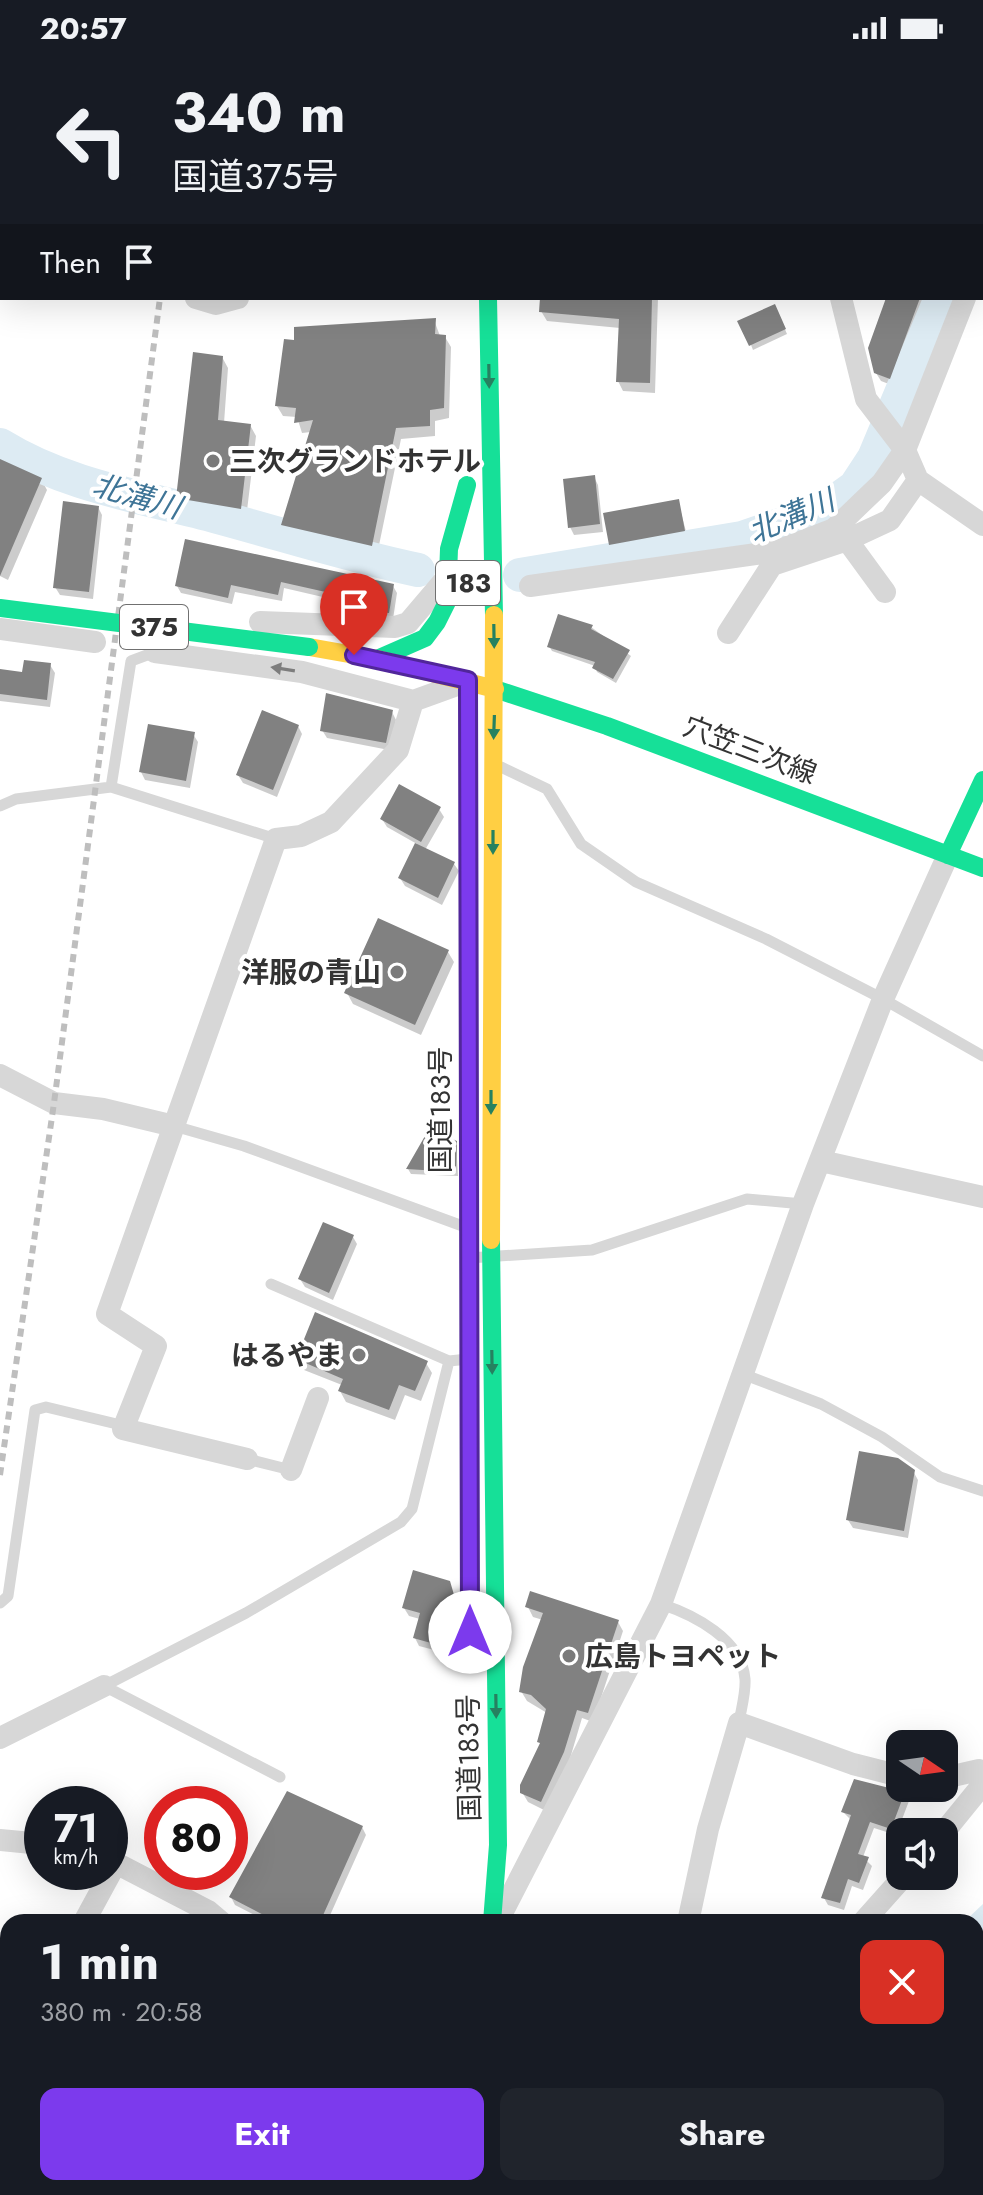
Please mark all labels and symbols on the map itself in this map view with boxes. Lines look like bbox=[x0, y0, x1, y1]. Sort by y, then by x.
one-way arrow bbox=[483, 364, 496, 389]
place label: 三次グランドホテル bbox=[229, 441, 481, 482]
marker: 三次グランドホテル bbox=[204, 452, 222, 470]
water label: 北溝川 bbox=[88, 463, 189, 530]
water label: 北溝川 bbox=[741, 477, 844, 553]
road number: 183 bbox=[436, 561, 500, 605]
pin bbox=[320, 573, 388, 655]
road number: 375 bbox=[120, 605, 188, 649]
one-way arrow bbox=[488, 624, 501, 649]
one-way arrow bbox=[270, 662, 295, 675]
street label: 穴笠三次線 bbox=[677, 706, 823, 794]
one-way arrow bbox=[488, 714, 501, 740]
one-way arrow bbox=[487, 830, 499, 855]
place label: 洋服の青山 bbox=[241, 952, 381, 993]
marker: 洋服の青山 bbox=[388, 963, 406, 981]
street label: 国道183号 bbox=[420, 1046, 461, 1174]
one-way arrow bbox=[485, 1090, 497, 1115]
place label: はるやま bbox=[231, 1335, 343, 1376]
marker: はるやま bbox=[350, 1346, 368, 1364]
one-way arrow bbox=[486, 1350, 498, 1375]
position arrow bbox=[428, 1590, 512, 1674]
place label: 広島トヨペット bbox=[585, 1636, 781, 1677]
marker: 広島トヨペット bbox=[560, 1647, 578, 1665]
street label: 国道183号 bbox=[447, 1694, 491, 1822]
one-way arrow bbox=[490, 1694, 503, 1719]
north arrow bbox=[886, 1730, 958, 1802]
speed limit sign: 80 bbox=[144, 1786, 248, 1890]

